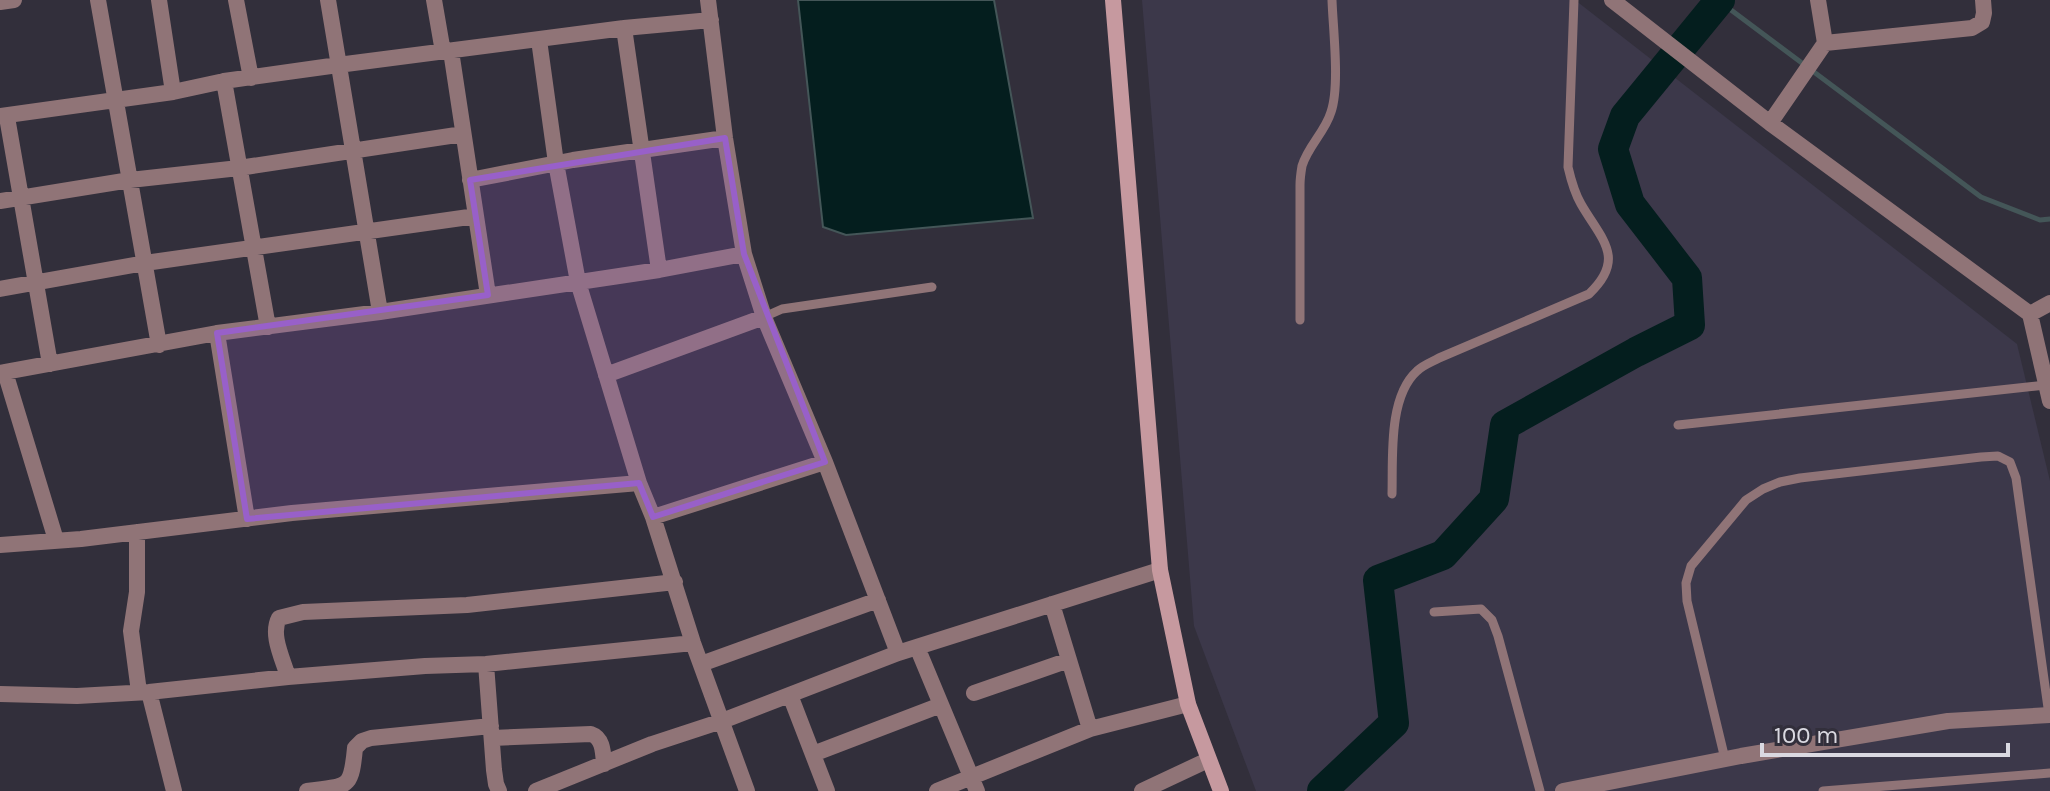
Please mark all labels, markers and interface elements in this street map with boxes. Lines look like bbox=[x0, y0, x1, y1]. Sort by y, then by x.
scale bar bbox=[1762, 707, 2008, 757]
text: 100 m bbox=[1774, 721, 1839, 749]

